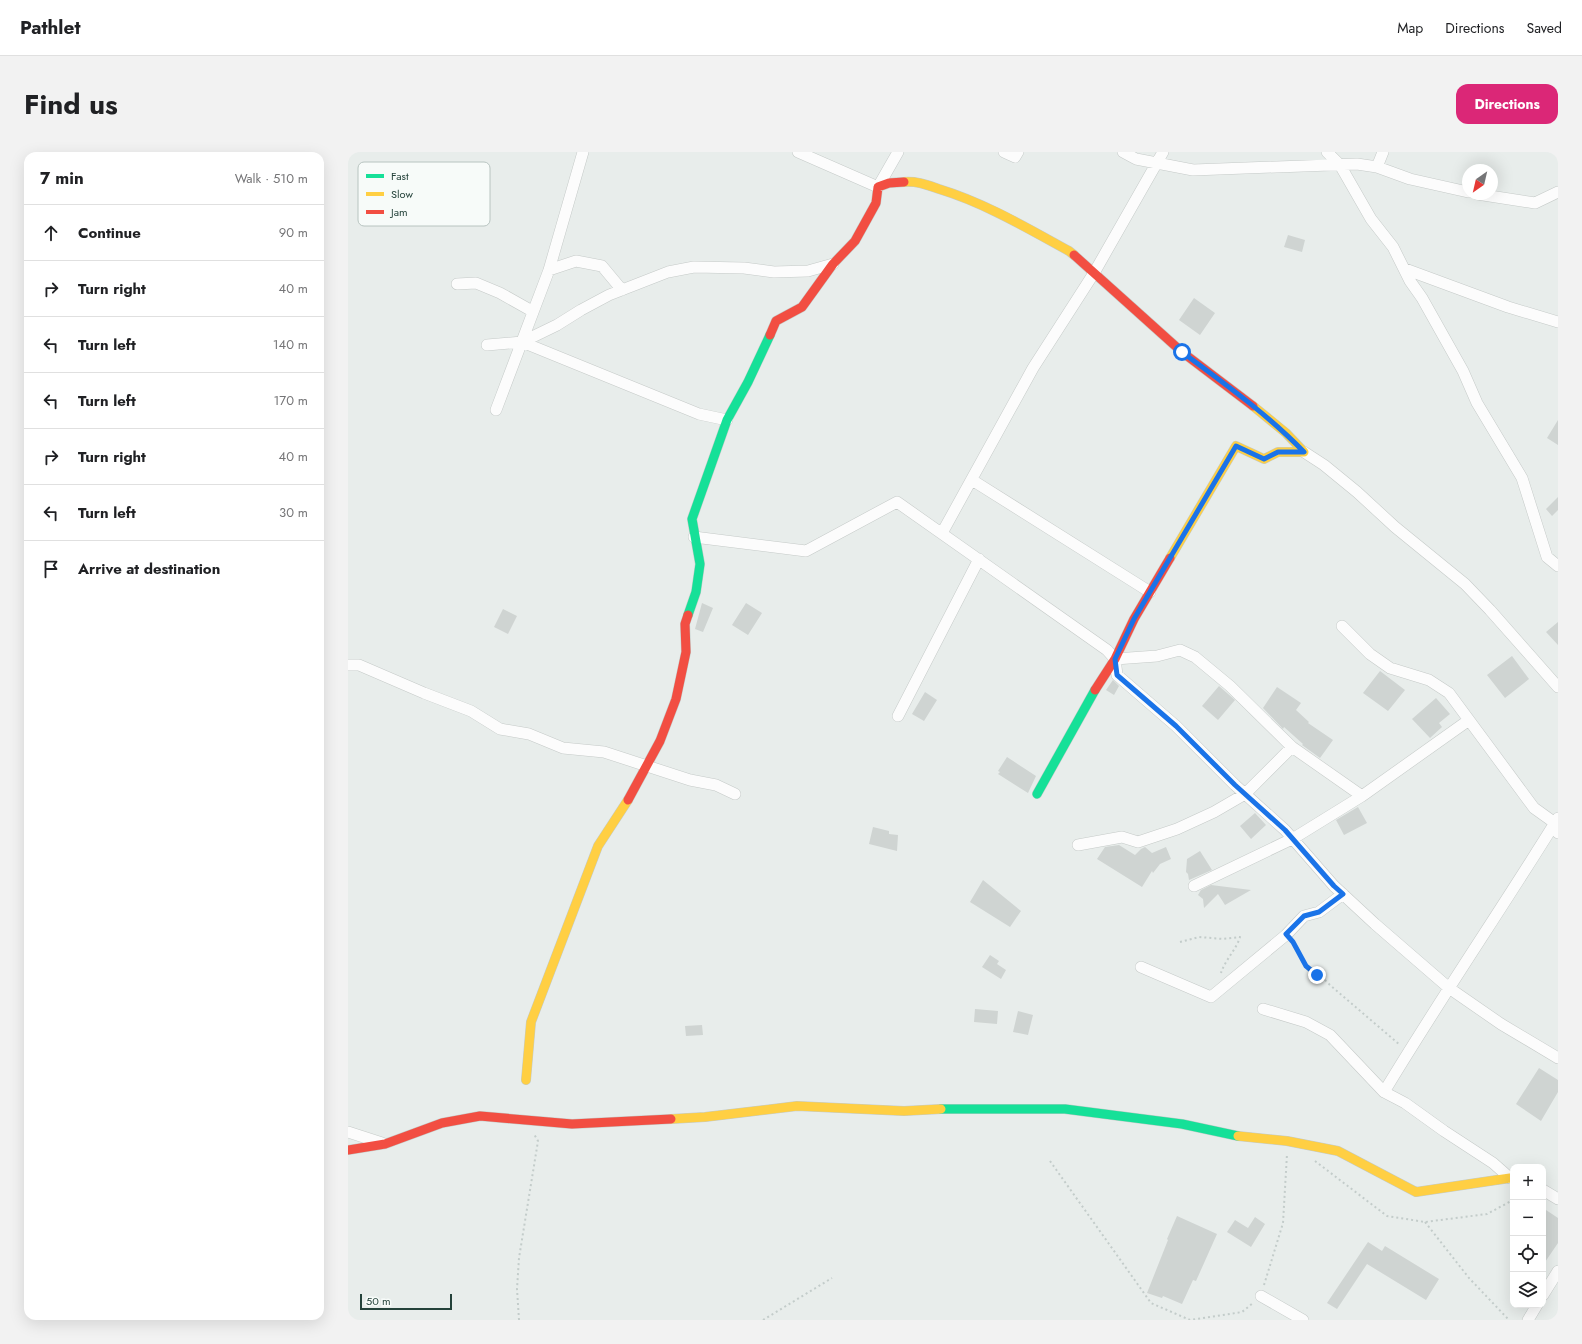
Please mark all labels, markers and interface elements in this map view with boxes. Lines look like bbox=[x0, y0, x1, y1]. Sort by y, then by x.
text: Pathlet bbox=[20, 14, 80, 41]
text: Map bbox=[1397, 18, 1423, 38]
text: Directions bbox=[1445, 18, 1505, 38]
text: Saved bbox=[1527, 18, 1562, 38]
text: Find us bbox=[24, 84, 118, 125]
button: Directions bbox=[1456, 84, 1558, 124]
legend bbox=[358, 162, 490, 226]
north arrow bbox=[1462, 164, 1498, 200]
text: 7 min bbox=[40, 166, 84, 190]
text: Fast bbox=[391, 168, 409, 184]
text: Walk · 510 m bbox=[235, 169, 308, 188]
text: Slow bbox=[391, 186, 413, 202]
text: Jam bbox=[389, 204, 408, 220]
icon: ahead bbox=[40, 222, 62, 244]
text: Continue bbox=[78, 222, 141, 244]
text: 90 m bbox=[279, 223, 308, 242]
icon: right bbox=[40, 278, 62, 300]
text: Turn right bbox=[78, 278, 146, 300]
text: 40 m bbox=[279, 279, 308, 298]
icon: left bbox=[40, 334, 62, 356]
text: Turn left bbox=[78, 334, 136, 356]
text: 140 m bbox=[273, 335, 308, 354]
route start bbox=[1173, 343, 1191, 361]
icon: left bbox=[40, 390, 62, 412]
text: Turn left bbox=[78, 390, 136, 412]
text: 170 m bbox=[273, 391, 308, 410]
icon: right bbox=[40, 446, 62, 468]
text: Turn right bbox=[78, 446, 146, 468]
text: 40 m bbox=[279, 447, 308, 466]
icon: left bbox=[40, 502, 62, 524]
text: Turn left bbox=[78, 502, 136, 524]
text: 30 m bbox=[279, 503, 308, 522]
icon: arrive bbox=[40, 558, 62, 580]
text: Arrive at destination bbox=[78, 558, 220, 580]
route end bbox=[1308, 966, 1326, 984]
map controls bbox=[1510, 1164, 1546, 1308]
button: + bbox=[1510, 1164, 1546, 1200]
button: − bbox=[1510, 1200, 1546, 1236]
button: locate bbox=[1510, 1236, 1546, 1272]
button: layers bbox=[1510, 1272, 1546, 1308]
scale bar bbox=[360, 1292, 452, 1311]
text: 50 m bbox=[366, 1293, 391, 1309]

